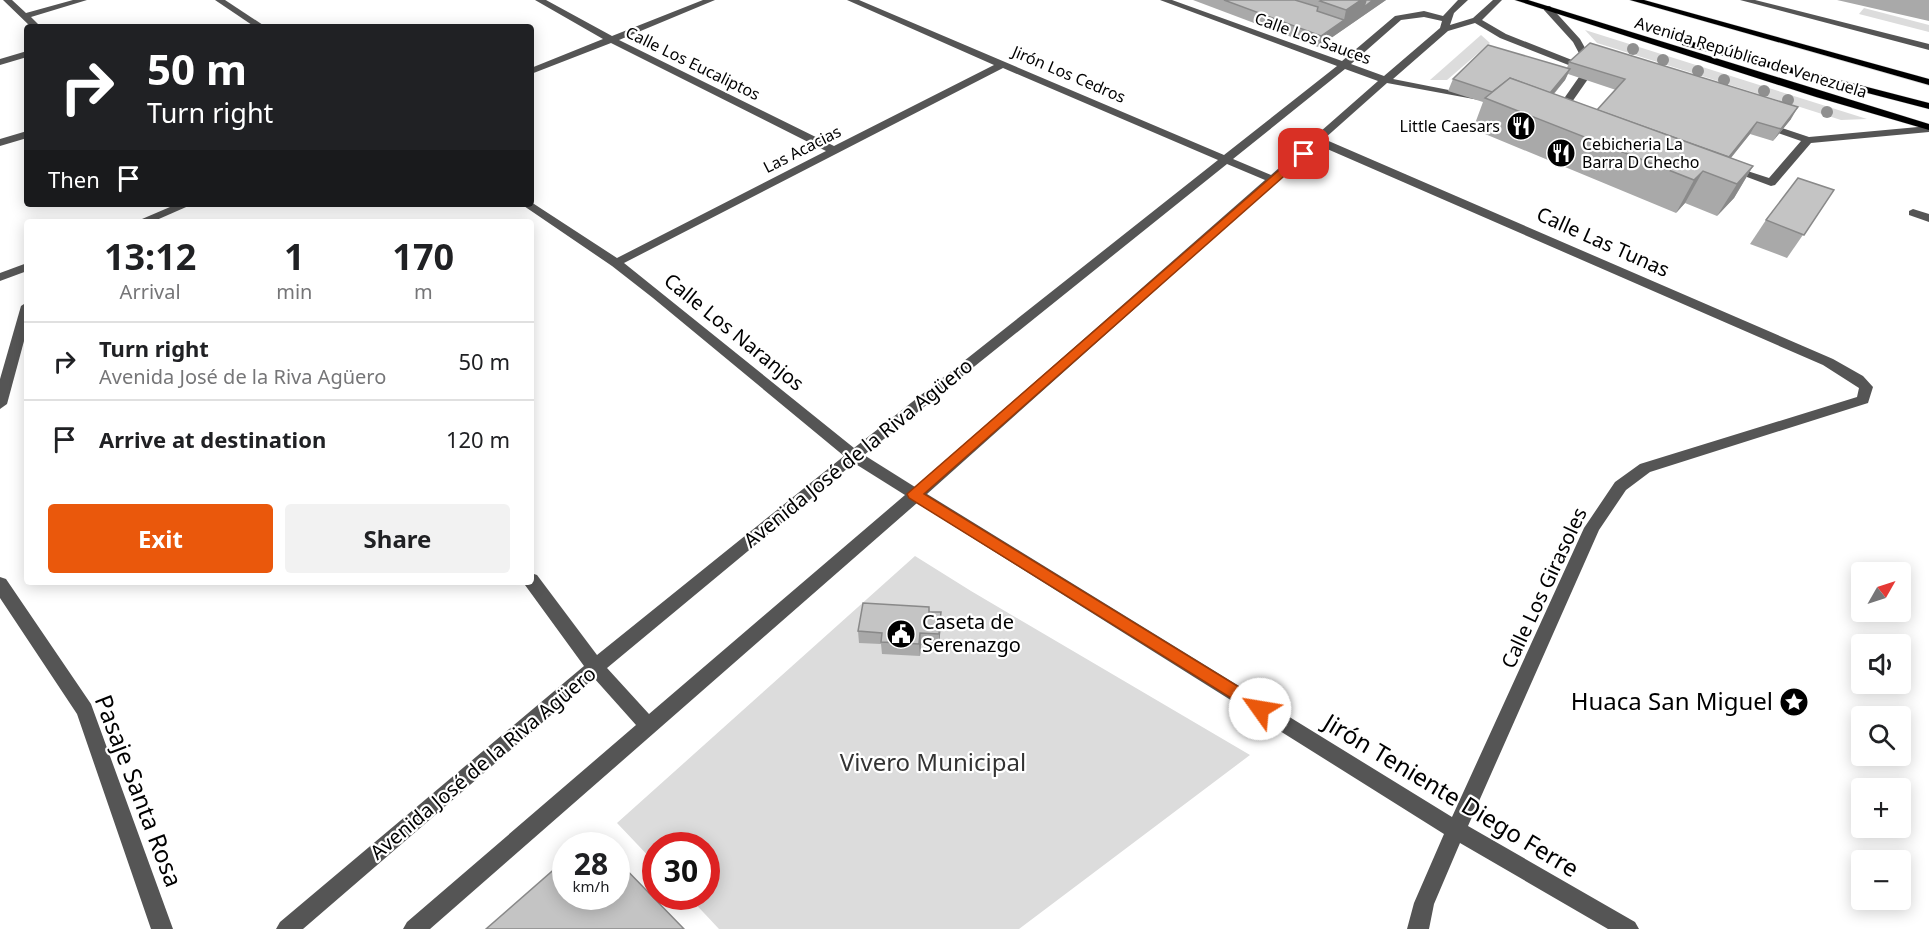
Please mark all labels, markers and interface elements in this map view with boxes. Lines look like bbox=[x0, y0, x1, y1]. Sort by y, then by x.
street label: Calle Los Sauces bbox=[1252, 7, 1374, 69]
street label: Avenida República de Venezuela bbox=[1632, 11, 1870, 103]
street label: Calle Los Eucaliptos bbox=[622, 21, 764, 105]
street label: Jirón Los Cedros bbox=[1007, 39, 1129, 108]
text: 50 m bbox=[147, 40, 247, 97]
icon: right bbox=[48, 48, 126, 126]
text: Turn right bbox=[147, 94, 273, 131]
restaurant icon: Little Caesars bbox=[1505, 110, 1537, 142]
place label: Little Caesars bbox=[1400, 115, 1500, 137]
street label: Las Acacias bbox=[759, 120, 845, 178]
pin bbox=[1278, 128, 1329, 179]
place label: Cebicheria La Barra D Checho bbox=[1582, 133, 1700, 173]
icon: arrive bbox=[1287, 137, 1320, 170]
restaurant icon: Cebicheria La Barra D Checho bbox=[1545, 137, 1577, 169]
icon: arrive bbox=[112, 162, 145, 195]
text: Then bbox=[48, 164, 100, 194]
street label: Calle Las Tunas bbox=[1532, 200, 1674, 283]
text: 13:12 bbox=[104, 232, 196, 281]
text: 1 bbox=[284, 232, 305, 281]
text: 170 bbox=[392, 232, 454, 281]
street label: Calle Los Naranjos bbox=[659, 267, 810, 396]
text: Arrival bbox=[120, 278, 181, 305]
text: min bbox=[276, 278, 312, 305]
text: m bbox=[414, 278, 433, 305]
text: Turn right bbox=[99, 333, 209, 363]
icon: right bbox=[48, 345, 81, 378]
text: 50 m bbox=[459, 346, 510, 376]
street label: Avenida José de la Riva Agüero bbox=[738, 352, 978, 554]
text: Avenida José de la Riva Agüero bbox=[99, 363, 386, 390]
icon: arrive bbox=[48, 423, 81, 456]
text: Arrive at destination bbox=[99, 424, 326, 454]
text: 120 m bbox=[446, 424, 510, 454]
street label: Calle Los Girasoles bbox=[1494, 503, 1593, 673]
button: Exit bbox=[48, 504, 273, 573]
button: Share bbox=[285, 504, 510, 573]
north arrow bbox=[1851, 562, 1911, 622]
map controls bbox=[1851, 562, 1911, 910]
place label: Caseta de Serenazgo bbox=[922, 608, 1021, 658]
public building icon: Caseta de Serenazgo bbox=[885, 618, 917, 650]
button: sound bbox=[1851, 634, 1911, 694]
street label: Avenida José de la Riva Agüero bbox=[364, 660, 601, 865]
position arrow bbox=[1228, 677, 1292, 741]
place label: Huaca San Miguel bbox=[1571, 684, 1773, 717]
place icon: Huaca San Miguel bbox=[1778, 686, 1810, 718]
street label: Pasaje Santa Rosa bbox=[88, 690, 191, 891]
street label: Jirón Teniente Diego Ferre bbox=[1316, 704, 1586, 884]
button: search bbox=[1851, 706, 1911, 766]
park label: Vivero Municipal bbox=[840, 745, 1026, 778]
button: + bbox=[1851, 778, 1911, 838]
speed limit sign: 30 bbox=[642, 832, 720, 910]
text: 28 bbox=[574, 843, 608, 884]
button: − bbox=[1851, 850, 1911, 910]
text: km/h bbox=[573, 876, 609, 896]

